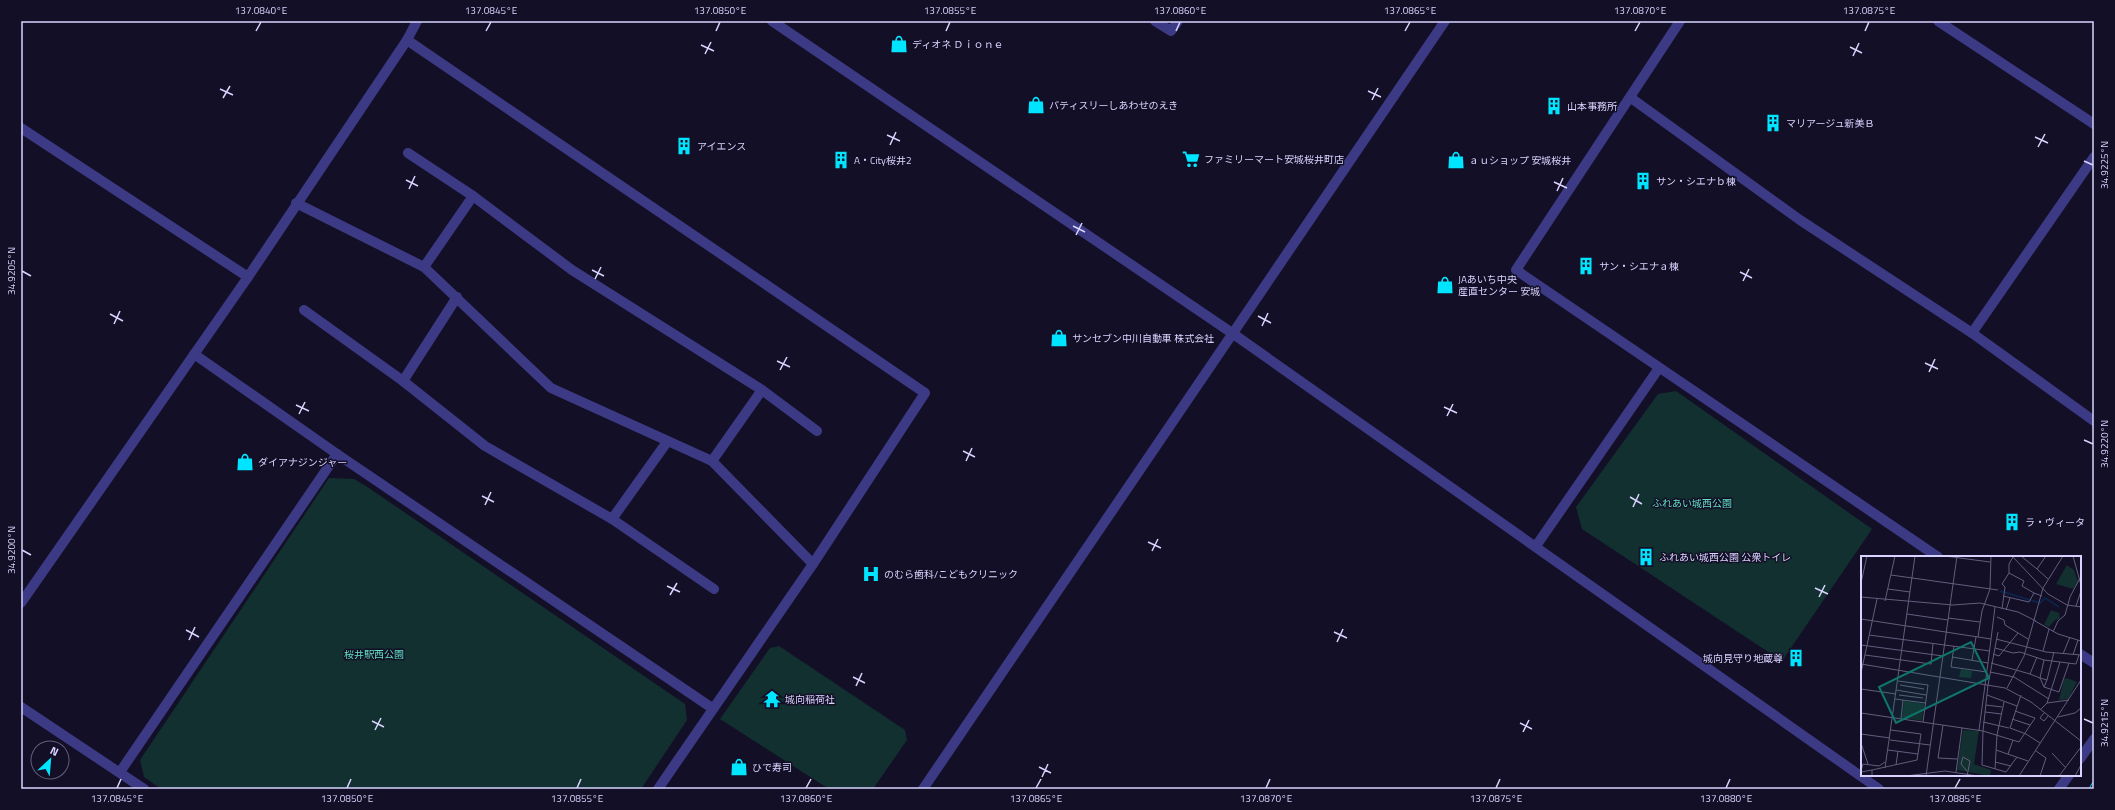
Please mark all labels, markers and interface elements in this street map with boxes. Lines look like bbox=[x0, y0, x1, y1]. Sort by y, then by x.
text: 137.0840°E bbox=[235, 3, 288, 18]
text: 137.0845°E bbox=[465, 3, 518, 18]
text: 137.0850°E bbox=[694, 3, 747, 18]
text: 137.0855°E bbox=[924, 3, 977, 18]
text: 137.0860°E bbox=[1154, 3, 1207, 18]
text: 137.0865°E bbox=[1384, 3, 1437, 18]
text: 137.0870°E bbox=[1614, 3, 1667, 18]
text: 137.0875°E bbox=[1843, 3, 1896, 18]
shop icon: ディオネ Ｄｉｏｎｅ bbox=[889, 34, 909, 54]
place label: ディオネ Ｄｉｏｎｅ bbox=[912, 37, 1004, 52]
shop icon: パティスリーしあわせのえき bbox=[1026, 95, 1046, 115]
building icon: 山本事務所 bbox=[1544, 96, 1564, 116]
place label: パティスリーしあわせのえき bbox=[1049, 98, 1178, 113]
place label: 山本事務所 bbox=[1567, 99, 1617, 114]
building icon: マリアージュ新美Ｂ bbox=[1763, 113, 1783, 133]
place label: マリアージュ新美Ｂ bbox=[1786, 116, 1875, 131]
building icon: アイエンス bbox=[674, 136, 694, 156]
place label: アイエンス bbox=[697, 139, 746, 154]
text: 34.9225°N bbox=[2097, 141, 2112, 189]
supermarket icon: ファミリーマート安城桜井町店 bbox=[1181, 149, 1201, 169]
building icon: A・City桜井2 bbox=[831, 150, 851, 170]
shop icon: ａｕショップ 安城桜井 bbox=[1446, 150, 1466, 170]
place label: ファミリーマート安城桜井町店 bbox=[1204, 152, 1344, 167]
place label: A・City桜井2 bbox=[854, 153, 912, 168]
place label: ａｕショップ 安城桜井 bbox=[1469, 153, 1571, 168]
building icon: サン・シエナｂ棟 bbox=[1633, 171, 1653, 191]
place label: サン・シエナｂ棟 bbox=[1656, 174, 1736, 189]
text: 34.9205°N bbox=[4, 247, 19, 295]
building icon: サン・シエナａ棟 bbox=[1576, 256, 1596, 276]
place label: サン・シエナａ棟 bbox=[1599, 259, 1679, 274]
place label: JAあいち中央 産直センター 安城 bbox=[1458, 272, 1540, 299]
shop icon: JAあいち中央 産直センター 安城 bbox=[1435, 275, 1455, 295]
shop icon: サンセブン中川自動車 株式会社 bbox=[1049, 328, 1069, 348]
place label: サンセブン中川自動車 株式会社 bbox=[1072, 331, 1214, 346]
text: 34.9220°N bbox=[2097, 420, 2112, 468]
shop icon: ダイアナジンジャー bbox=[235, 452, 255, 472]
place label: ダイアナジンジャー bbox=[258, 455, 347, 470]
park label: ふれあい城西公園 bbox=[1652, 496, 1732, 511]
building icon: ラ・ヴィータ bbox=[2002, 512, 2022, 532]
place label: ラ・ヴィータ bbox=[2025, 515, 2085, 530]
text: 34.9200°N bbox=[4, 526, 19, 574]
building icon: ふれあい城西公園 公衆トイレ bbox=[1636, 547, 1656, 567]
place label: ふれあい城西公園 公衆トイレ bbox=[1659, 550, 1791, 565]
inset map bbox=[1861, 556, 2081, 776]
hospital icon: のむら歯科/こどもクリニック bbox=[861, 564, 881, 584]
place label: のむら歯科/こどもクリニック bbox=[884, 567, 1018, 582]
park label: 桜井駅西公園 bbox=[344, 647, 404, 662]
building icon: 城向見守り地蔵尊 bbox=[1786, 648, 1806, 668]
place label: 城向見守り地蔵尊 bbox=[1703, 651, 1783, 666]
temple icon: 城向稲荷社 bbox=[762, 689, 782, 709]
place label: 城向稲荷社 bbox=[785, 692, 835, 707]
text: 34.9215°N bbox=[2097, 699, 2112, 747]
north arrow bbox=[30, 740, 70, 780]
text: N bbox=[47, 742, 61, 760]
shop icon: ひで寿司 bbox=[729, 757, 749, 777]
place label: ひで寿司 bbox=[752, 760, 792, 775]
text: 137.0845°E bbox=[91, 791, 144, 806]
text: 137.0850°E bbox=[321, 791, 374, 806]
text: 137.0855°E bbox=[551, 791, 604, 806]
text: 137.0860°E bbox=[780, 791, 833, 806]
text: 137.0865°E bbox=[1010, 791, 1063, 806]
text: 137.0870°E bbox=[1240, 791, 1293, 806]
text: 137.0875°E bbox=[1470, 791, 1523, 806]
text: 137.0880°E bbox=[1700, 791, 1753, 806]
text: 137.0885°E bbox=[1929, 791, 1982, 806]

